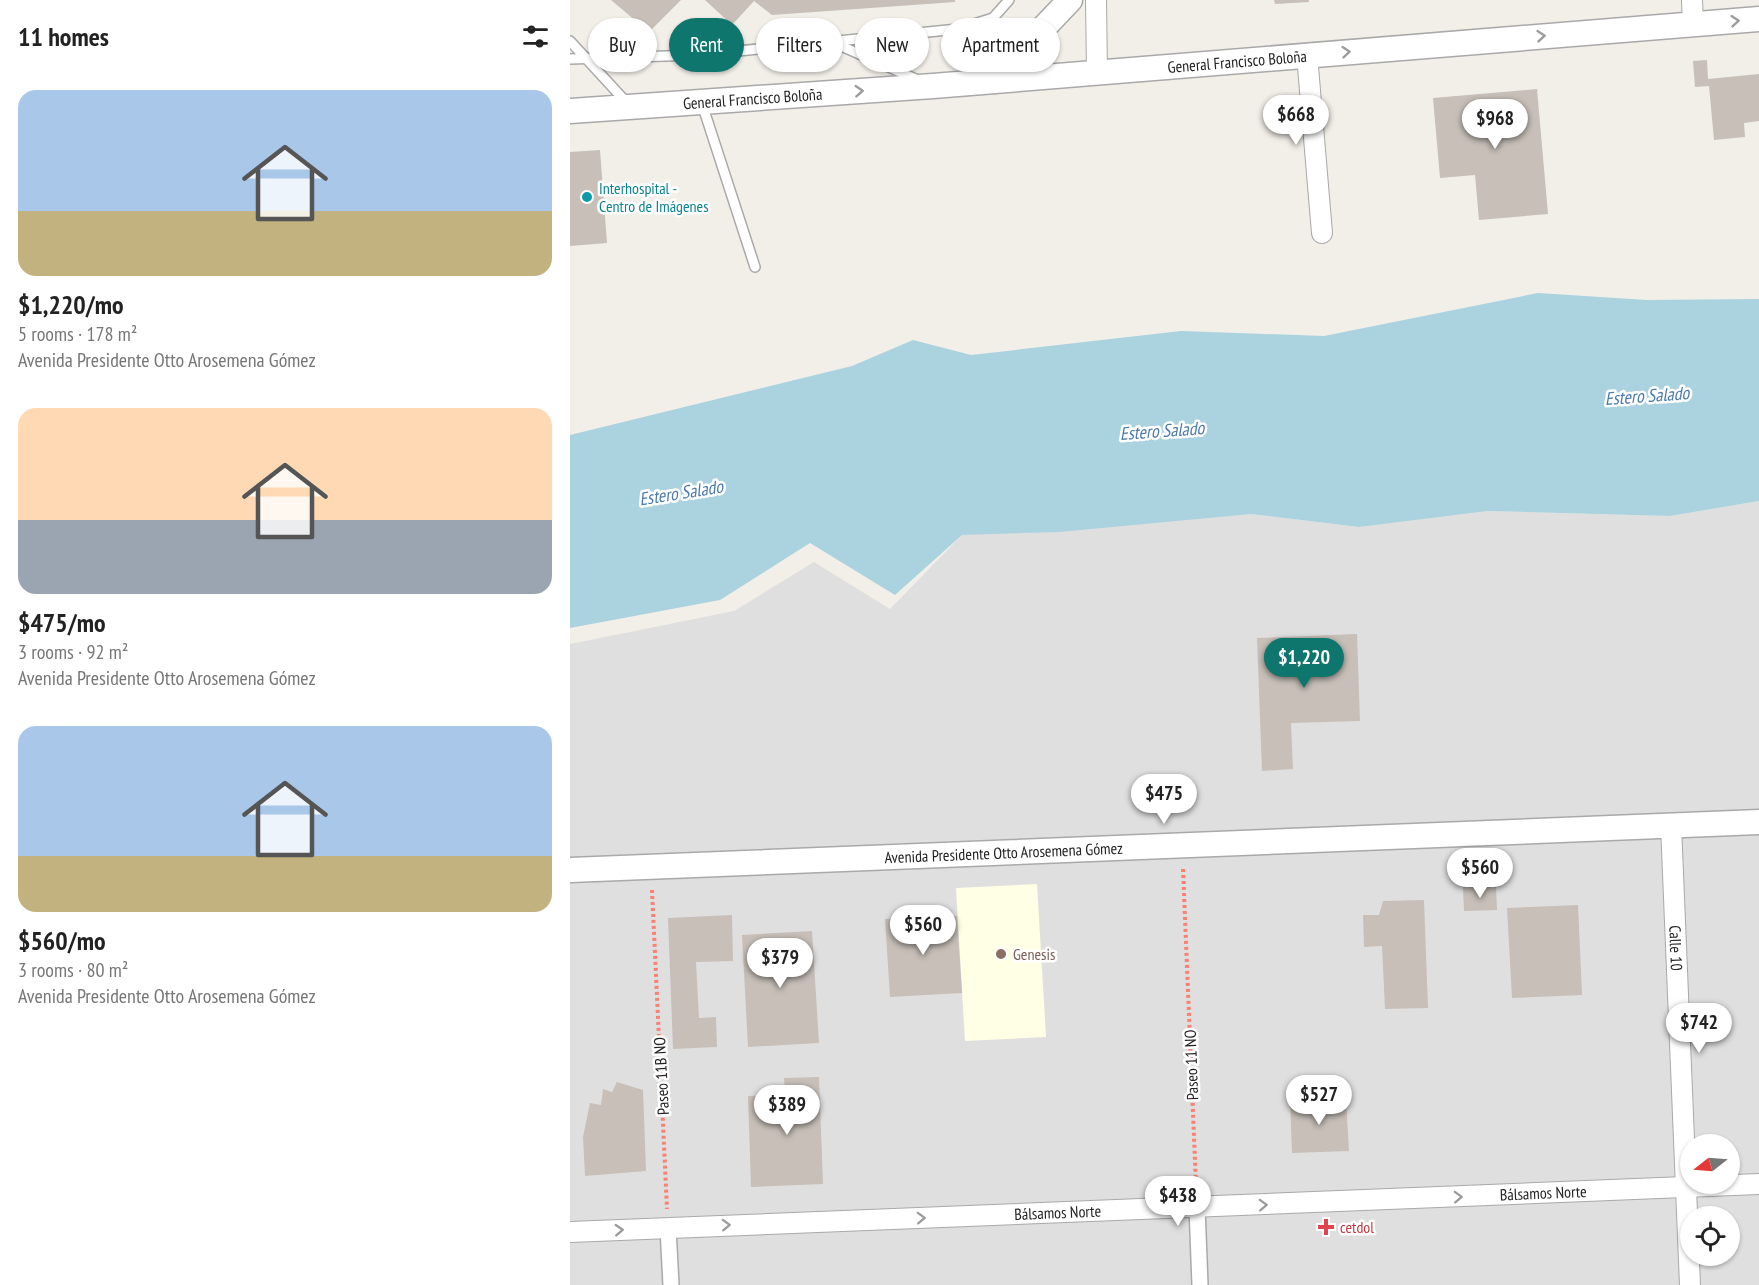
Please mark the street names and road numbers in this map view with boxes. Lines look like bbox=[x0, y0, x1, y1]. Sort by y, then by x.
street label: General Francisco Boloña bbox=[1167, 46, 1307, 77]
street label: General Francisco Boloña bbox=[682, 84, 823, 113]
street label: Avenida Presidente Otto Arosemena Gómez bbox=[884, 838, 1123, 867]
street label: Calle 10 bbox=[1665, 925, 1687, 971]
street label: Paseo 11 NO bbox=[1180, 1029, 1202, 1101]
street label: Paseo 11B NO bbox=[649, 1036, 673, 1116]
street label: Bálsamos Norte bbox=[1499, 1181, 1587, 1204]
street label: Bálsamos Norte bbox=[1014, 1201, 1101, 1224]

